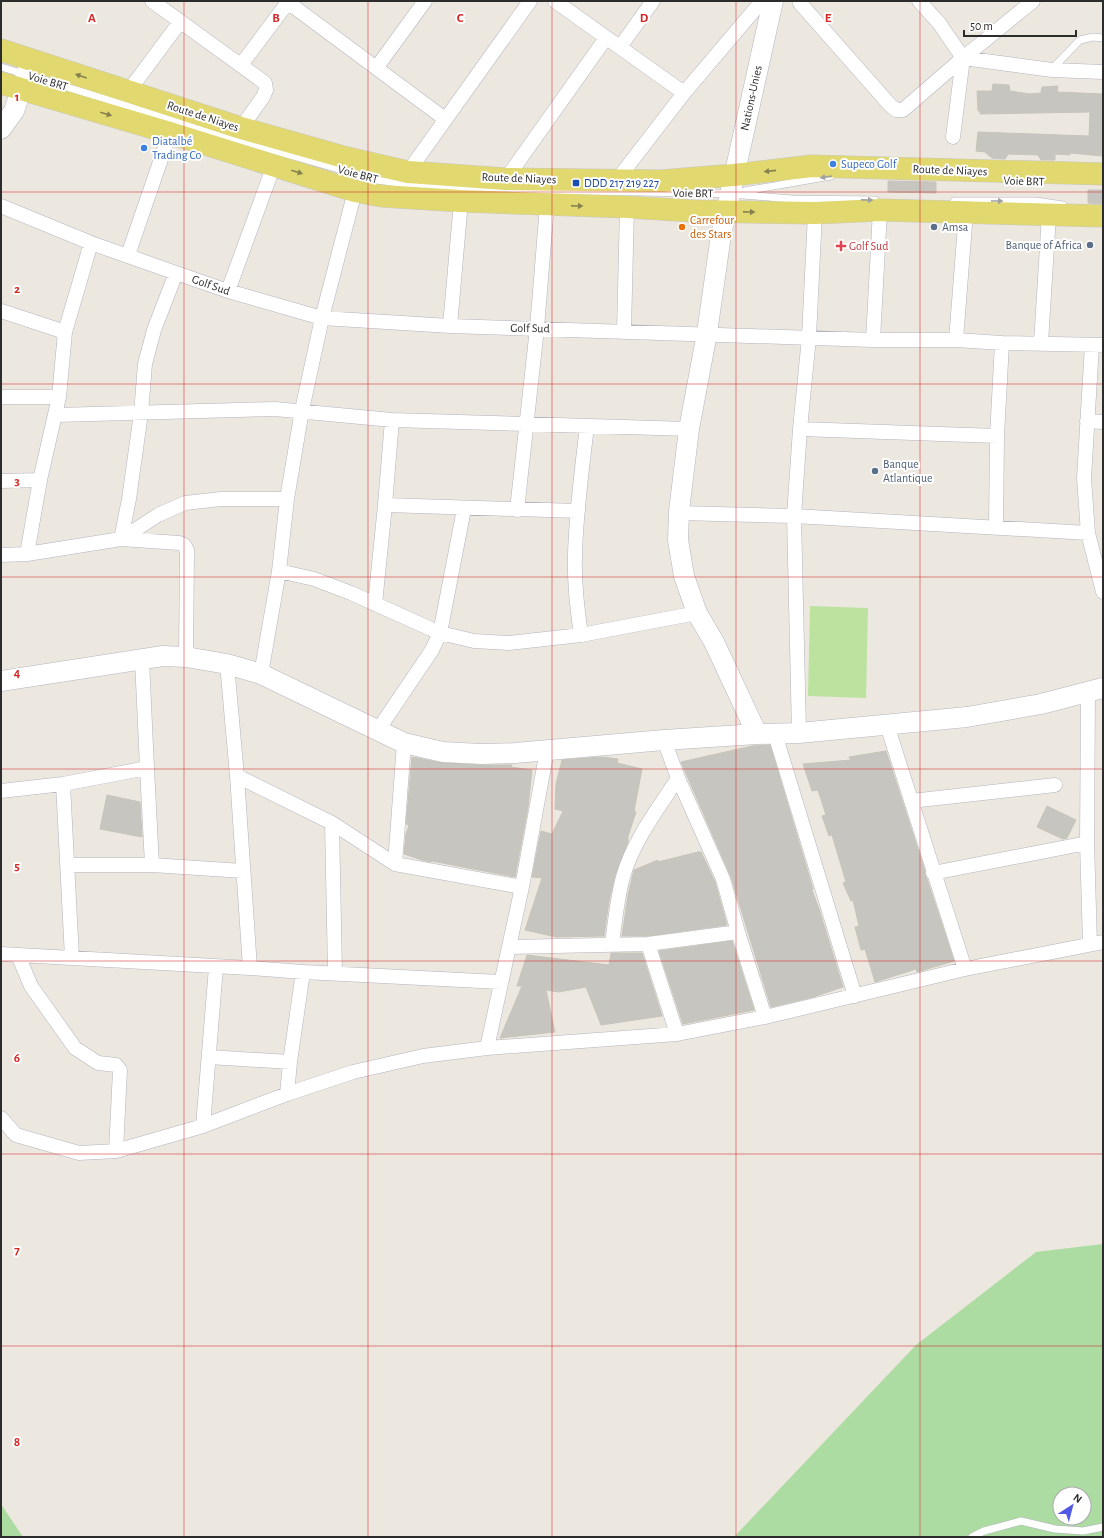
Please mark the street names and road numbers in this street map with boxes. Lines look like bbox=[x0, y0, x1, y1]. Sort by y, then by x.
street label: Nations-Unies bbox=[738, 64, 764, 132]
street label: Voie BRT bbox=[27, 69, 70, 93]
street label: Route de Niayes bbox=[165, 99, 240, 134]
street label: Voie BRT bbox=[337, 163, 380, 185]
street label: Route de Niayes bbox=[912, 163, 987, 178]
street label: Route de Niayes bbox=[481, 171, 556, 186]
street label: Voie BRT bbox=[1003, 174, 1045, 188]
street label: Voie BRT bbox=[672, 187, 714, 199]
street label: Golf Sud bbox=[190, 273, 232, 297]
street label: Golf Sud bbox=[510, 322, 550, 334]

